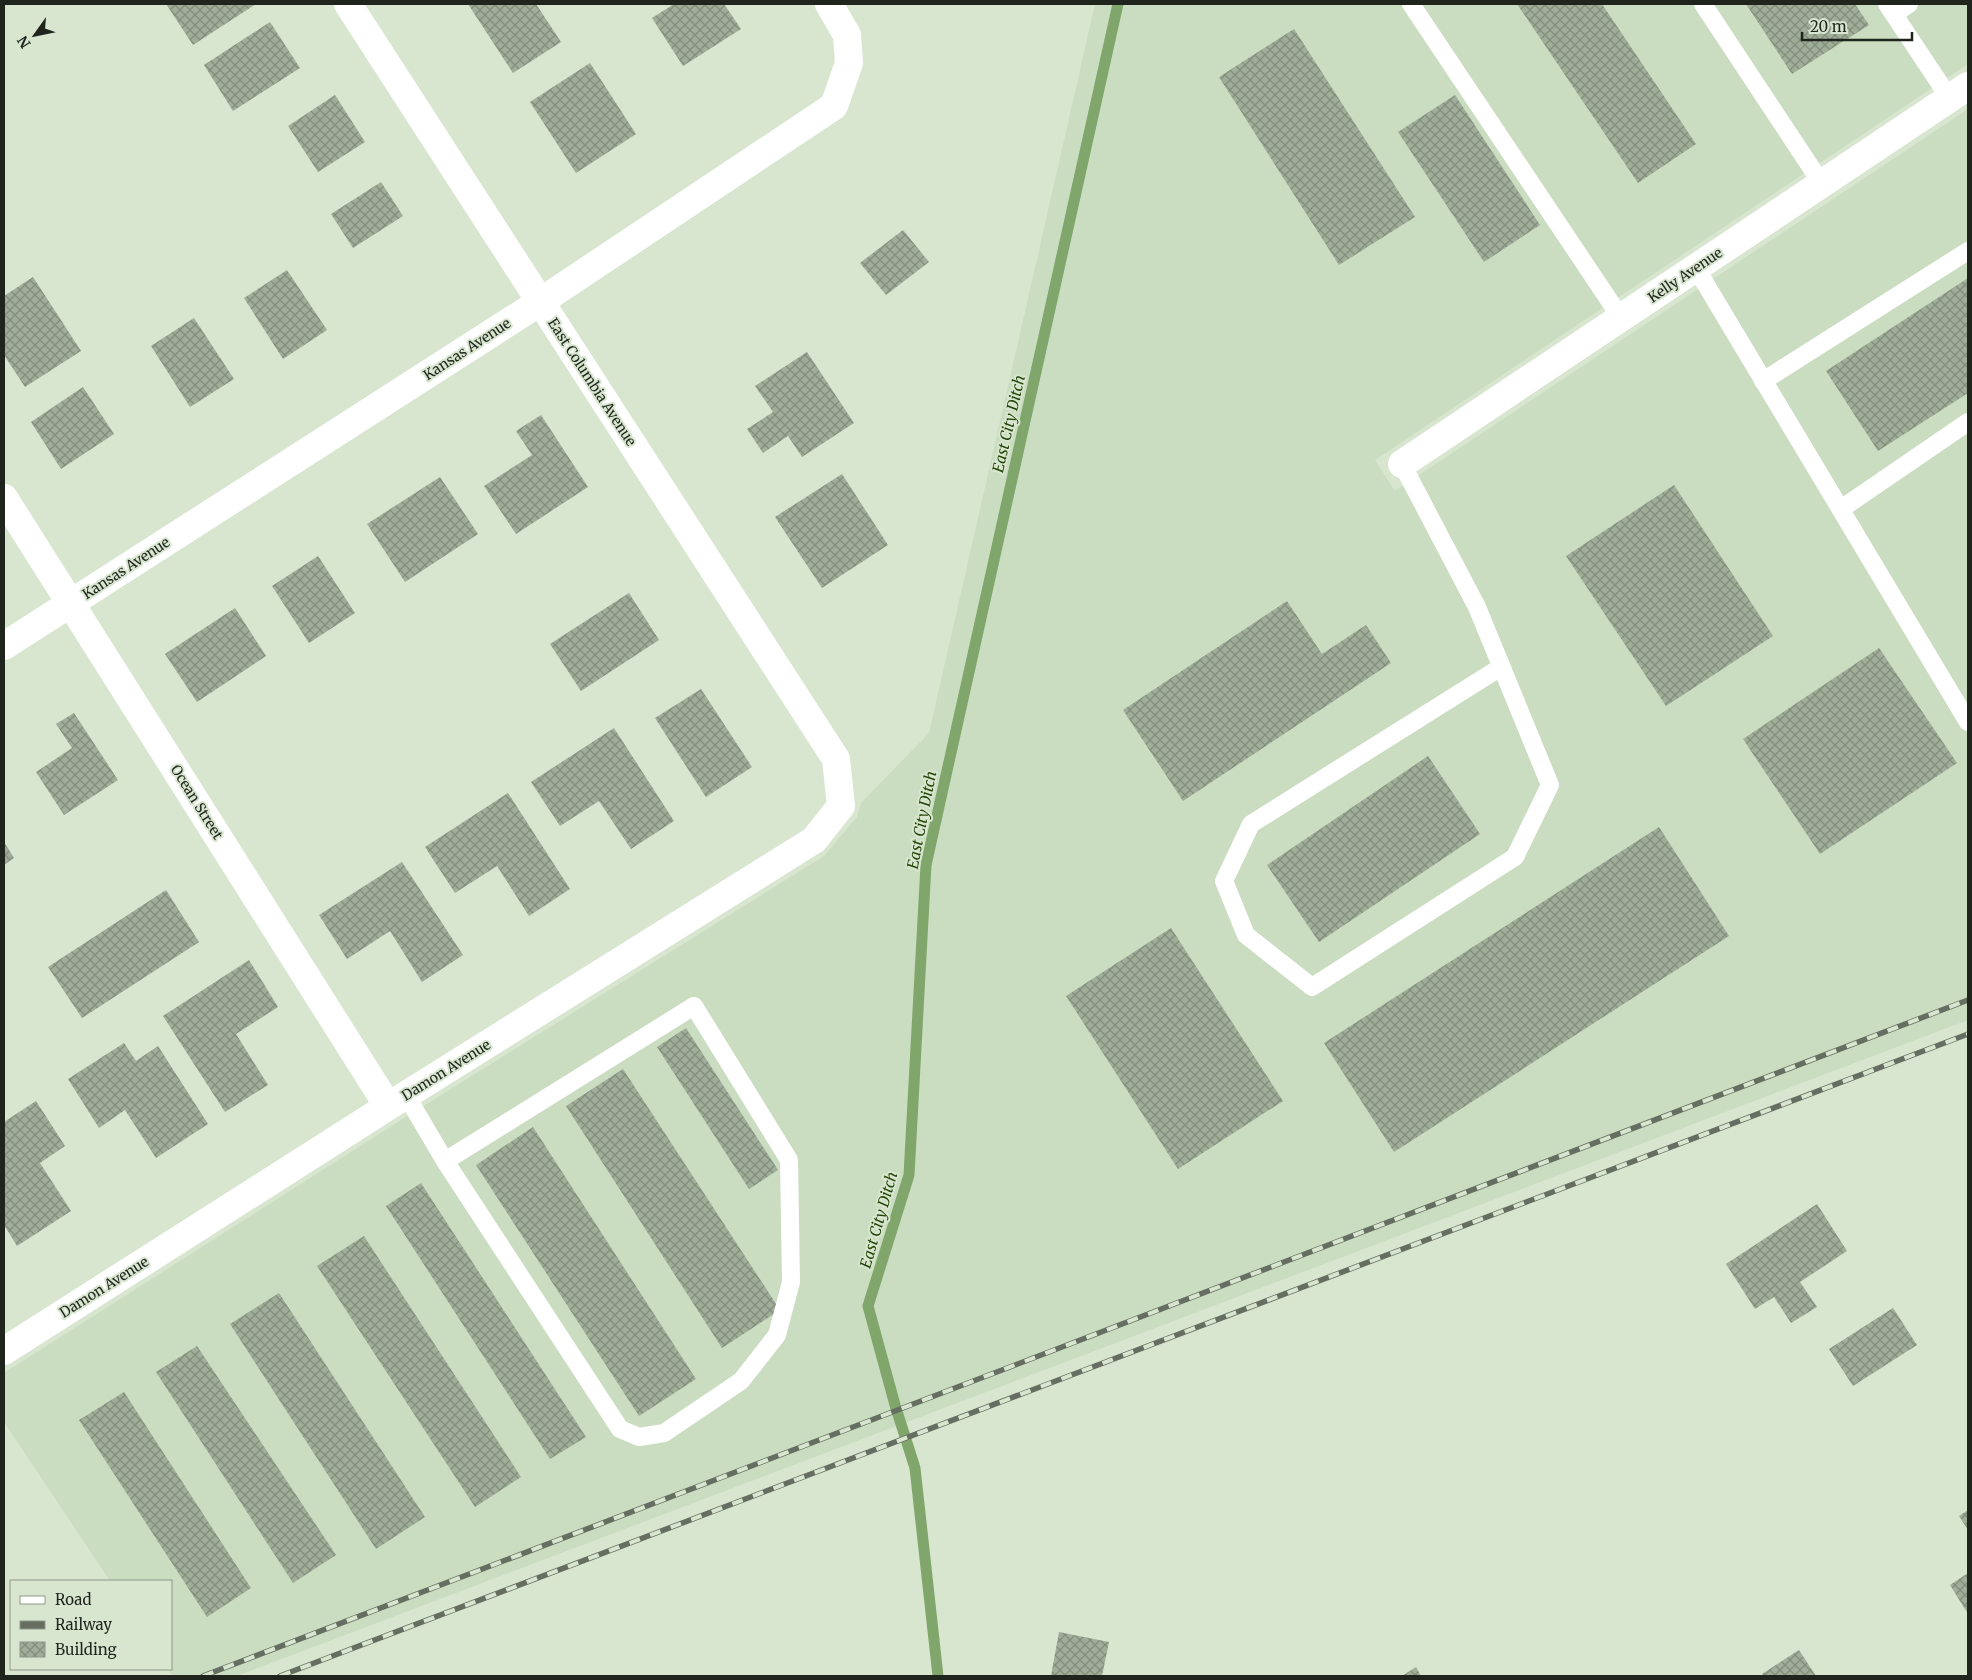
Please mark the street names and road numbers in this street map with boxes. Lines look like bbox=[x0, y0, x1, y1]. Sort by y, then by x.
street label: Kelly Avenue bbox=[1644, 243, 1726, 307]
street label: Kansas Avenue bbox=[420, 314, 514, 384]
street label: East Columbia Avenue bbox=[544, 315, 640, 449]
street label: Kansas Avenue bbox=[79, 533, 173, 603]
street label: Ocean Street bbox=[167, 761, 227, 843]
street label: Damon Avenue bbox=[398, 1035, 494, 1105]
street label: Damon Avenue bbox=[56, 1252, 152, 1322]

